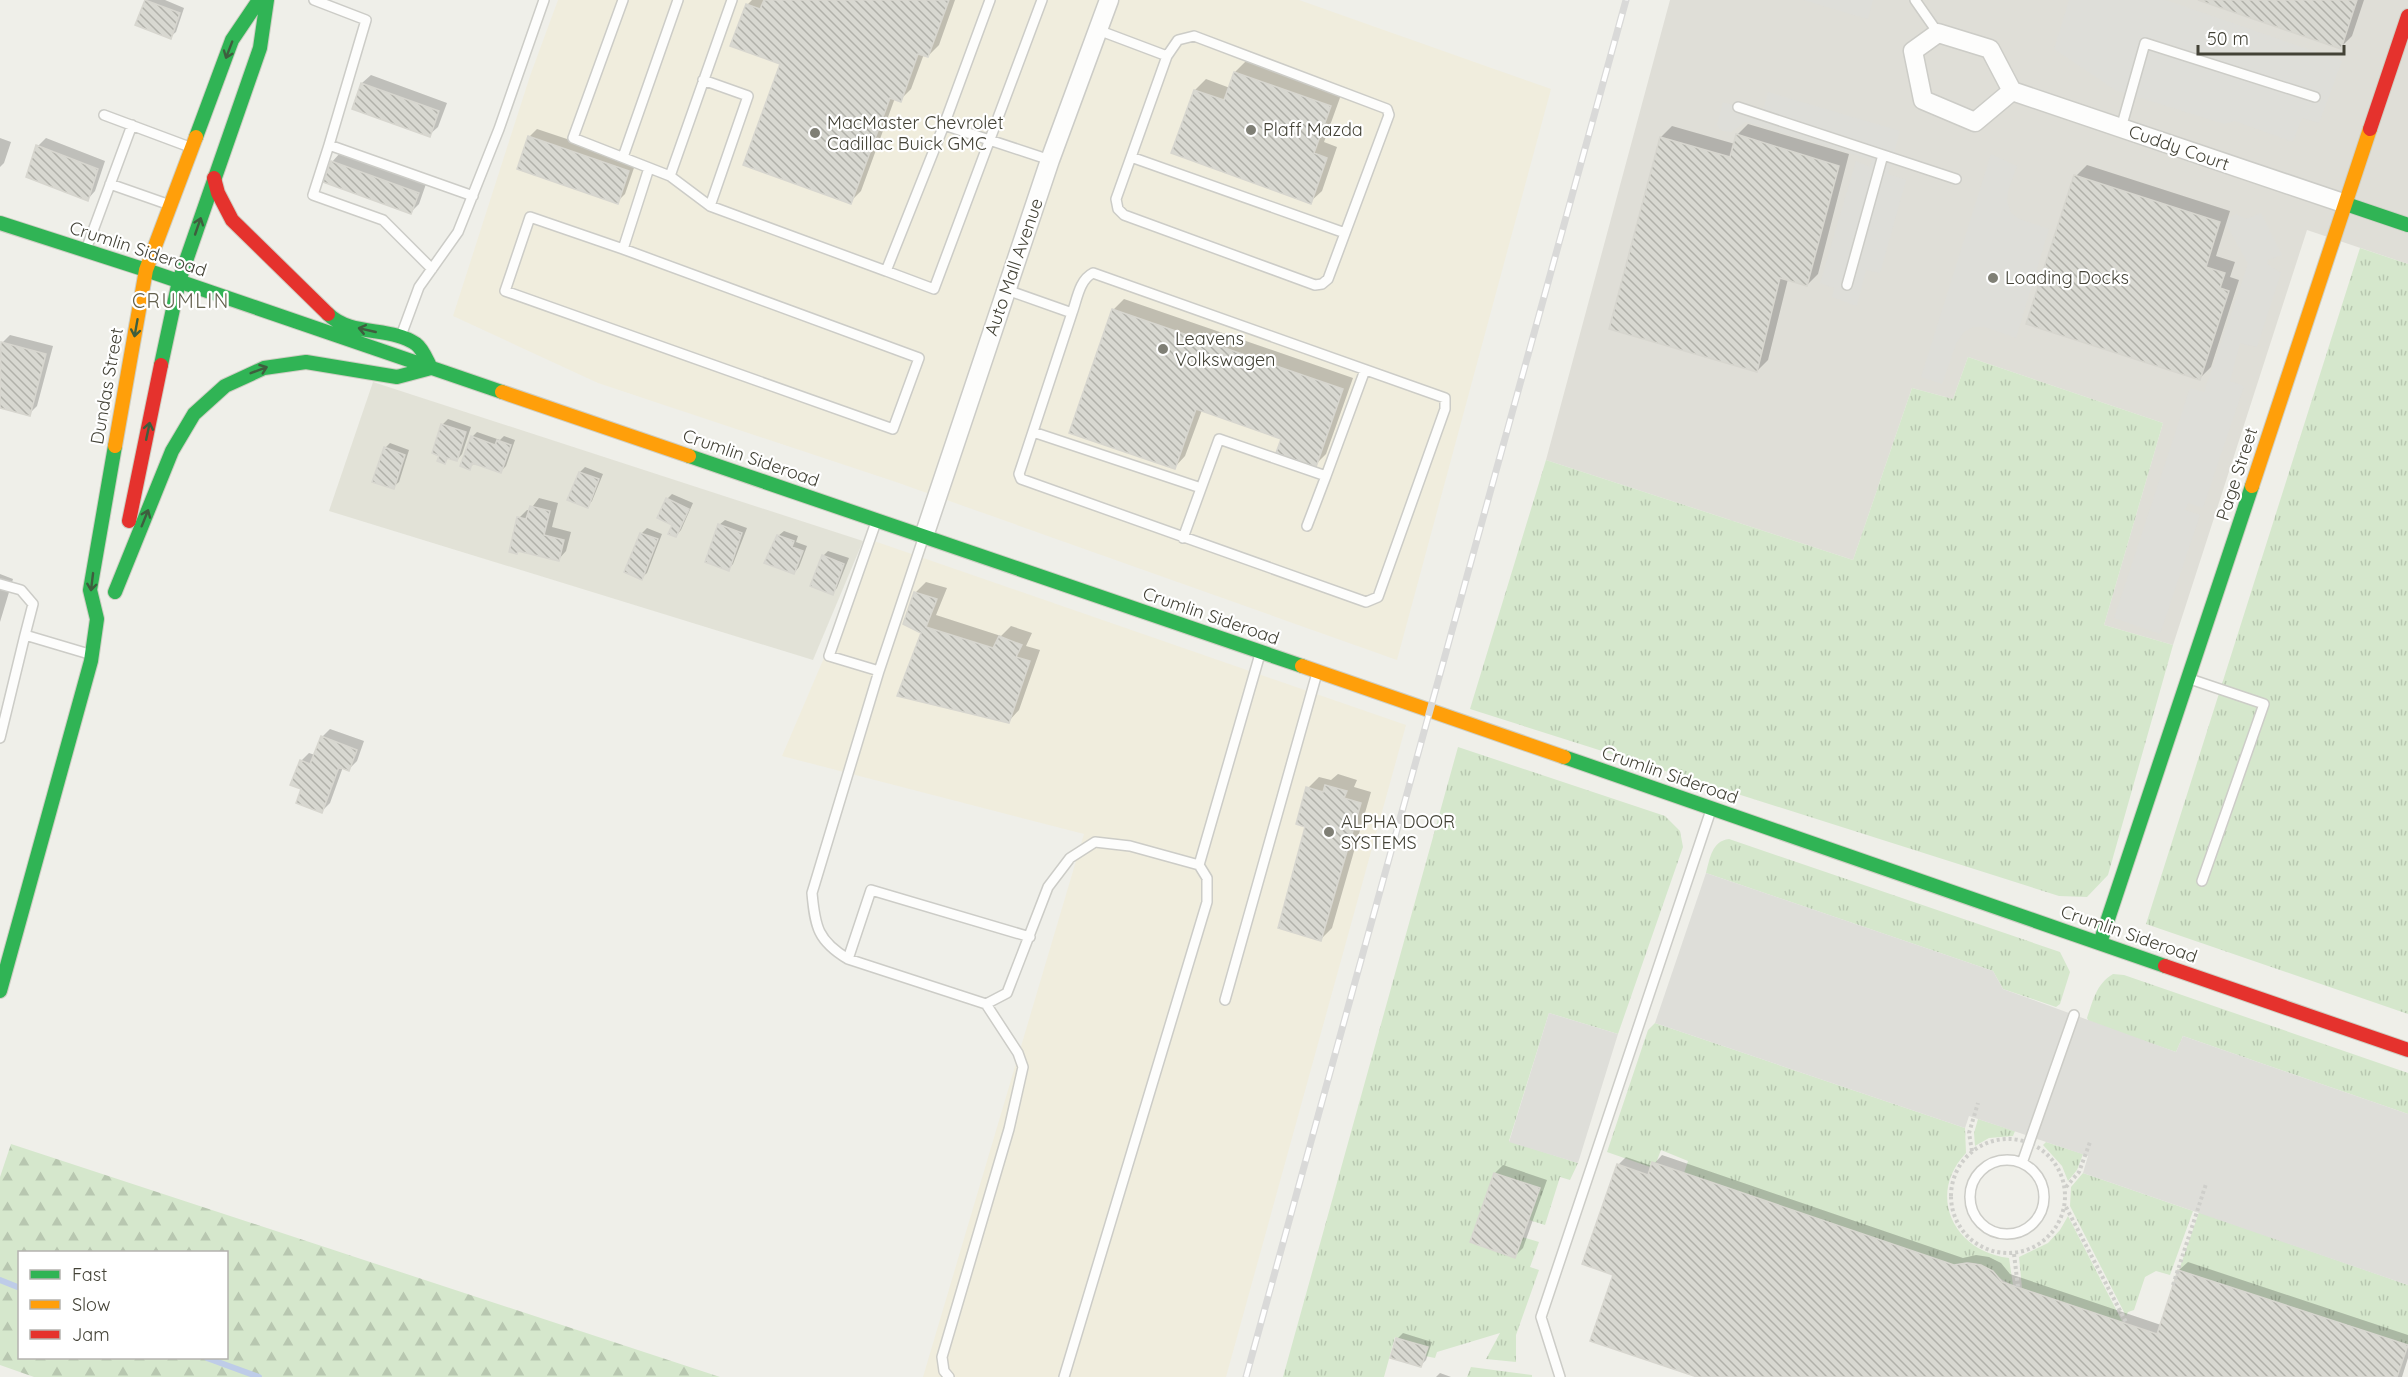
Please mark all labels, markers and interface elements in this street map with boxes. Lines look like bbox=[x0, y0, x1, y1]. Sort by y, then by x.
scale bar bbox=[2198, 18, 2344, 56]
text: 50 m bbox=[2207, 27, 2249, 50]
one-way arrow bbox=[222, 40, 233, 59]
place label: MacMaster Chevrolet Cadillac Buick GMC bbox=[827, 111, 1004, 155]
place label: Plaff Mazda bbox=[1263, 118, 1363, 141]
street label: Cuddy Court bbox=[2126, 120, 2232, 175]
marker: Plaff Mazda bbox=[1244, 123, 1258, 137]
marker: MacMaster Chevrolet Cadillac Buick GMC bbox=[808, 126, 822, 140]
street label: Auto Mall Avenue bbox=[979, 195, 1048, 339]
street label: Crumlin Sideroad bbox=[67, 216, 210, 282]
one-way arrow bbox=[193, 217, 204, 236]
place label: Loading Docks bbox=[2005, 266, 2129, 289]
marker: Loading Docks bbox=[1986, 271, 2000, 285]
district label: CRUMLIN bbox=[132, 288, 230, 313]
one-way arrow bbox=[130, 317, 141, 337]
one-way arrow bbox=[358, 323, 377, 335]
street label: Dundas Street bbox=[85, 326, 128, 446]
place label: Leavens Volkswagen bbox=[1175, 327, 1276, 371]
marker: Leavens Volkswagen bbox=[1156, 342, 1170, 356]
one-way arrow bbox=[250, 364, 268, 375]
one-way arrow bbox=[143, 422, 154, 442]
street label: Crumlin Sideroad bbox=[680, 423, 822, 492]
street label: Page Street bbox=[2211, 424, 2262, 523]
one-way arrow bbox=[140, 509, 151, 528]
one-way arrow bbox=[86, 572, 97, 591]
street label: Crumlin Sideroad bbox=[1140, 581, 1282, 650]
street label: Crumlin Sideroad bbox=[1599, 740, 1741, 809]
place label: ALPHA DOOR SYSTEMS bbox=[1341, 810, 1455, 854]
marker: ALPHA DOOR SYSTEMS bbox=[1322, 825, 1336, 839]
street label: Crumlin Sideroad bbox=[2058, 899, 2200, 968]
legend bbox=[18, 1251, 228, 1359]
text: Fast bbox=[72, 1263, 107, 1286]
text: Slow bbox=[72, 1293, 110, 1316]
text: Jam bbox=[72, 1323, 110, 1346]

